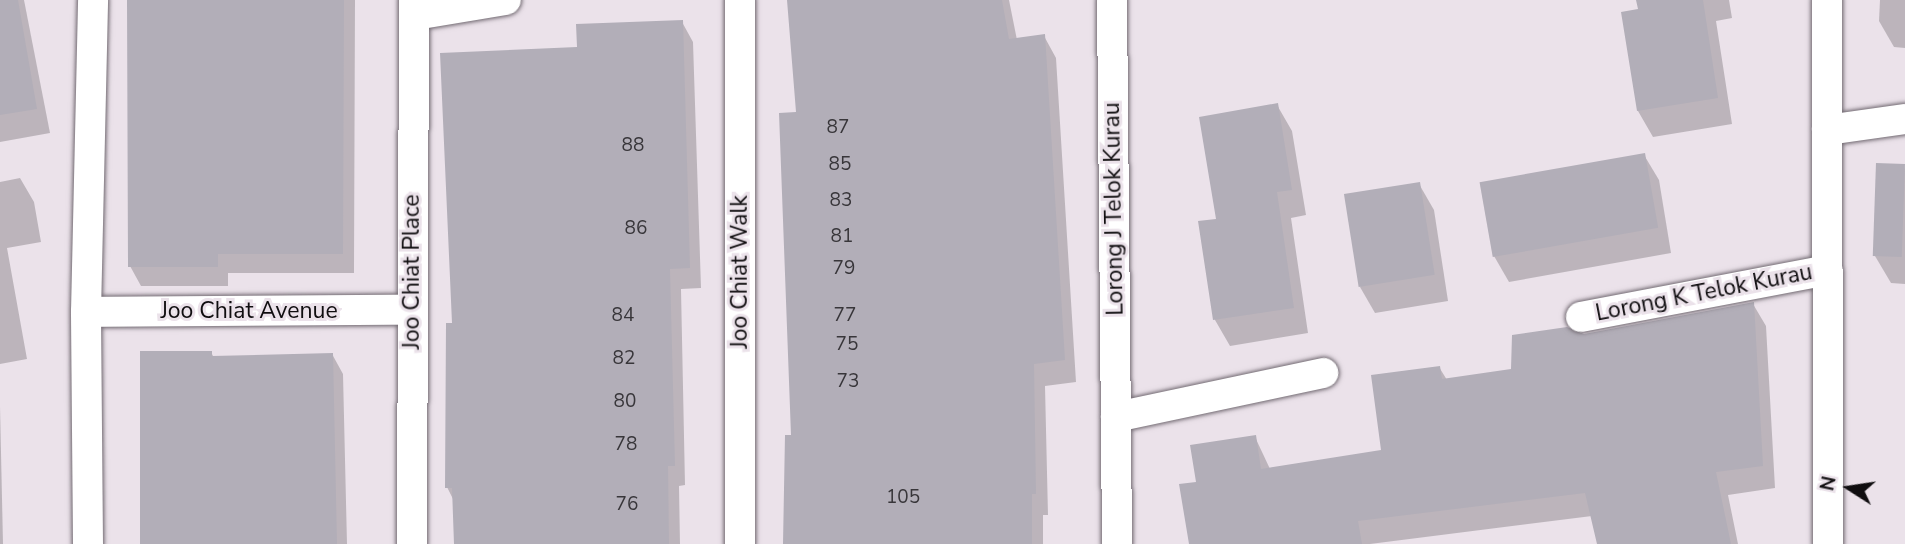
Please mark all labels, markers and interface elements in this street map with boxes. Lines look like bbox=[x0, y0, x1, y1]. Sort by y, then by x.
street label: Lorong J Telok Kurau bbox=[1098, 102, 1130, 316]
house number: 87 bbox=[827, 117, 849, 139]
house number: 88 bbox=[622, 135, 644, 157]
house number: 85 bbox=[829, 154, 851, 176]
house number: 83 bbox=[830, 190, 852, 212]
street label: Joo Chiat Place bbox=[398, 194, 426, 350]
street label: Joo Chiat Walk bbox=[726, 195, 754, 349]
house number: 86 bbox=[625, 218, 647, 240]
house number: 81 bbox=[831, 226, 853, 248]
house number: 79 bbox=[833, 258, 855, 280]
street label: Lorong K Telok Kurau bbox=[1593, 258, 1815, 328]
street label: Joo Chiat Avenue bbox=[160, 297, 338, 325]
house number: 84 bbox=[612, 305, 634, 327]
house number: 77 bbox=[834, 305, 856, 327]
house number: 75 bbox=[836, 334, 858, 356]
house number: 82 bbox=[613, 348, 635, 370]
house number: 73 bbox=[837, 371, 859, 393]
house number: 80 bbox=[614, 391, 636, 413]
house number: 78 bbox=[615, 434, 637, 456]
north arrow bbox=[1814, 453, 1884, 523]
text: N bbox=[1814, 474, 1843, 493]
house number: 105 bbox=[886, 487, 920, 509]
house number: 76 bbox=[616, 494, 638, 516]

